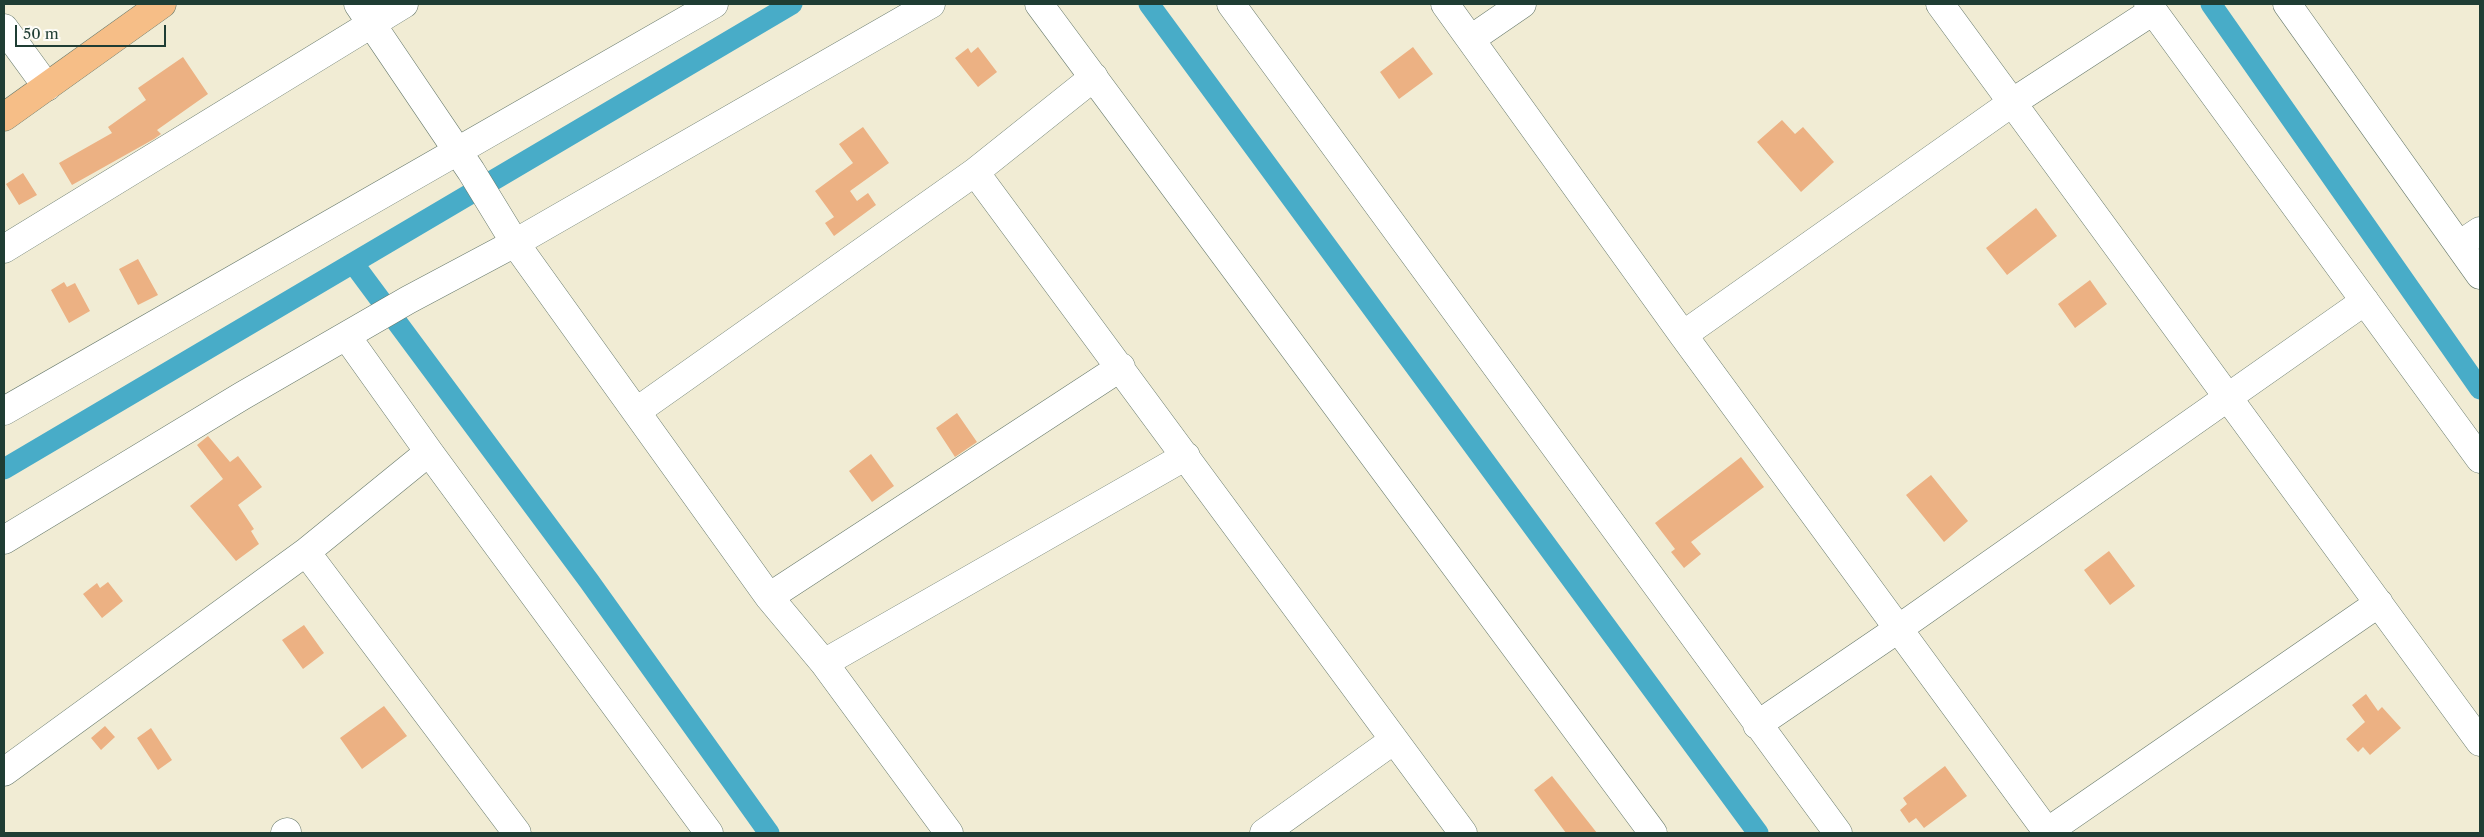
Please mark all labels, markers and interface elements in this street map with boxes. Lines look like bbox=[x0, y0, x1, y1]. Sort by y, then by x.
scale bar bbox=[18, 15, 169, 47]
text: 50 m bbox=[23, 24, 59, 43]

